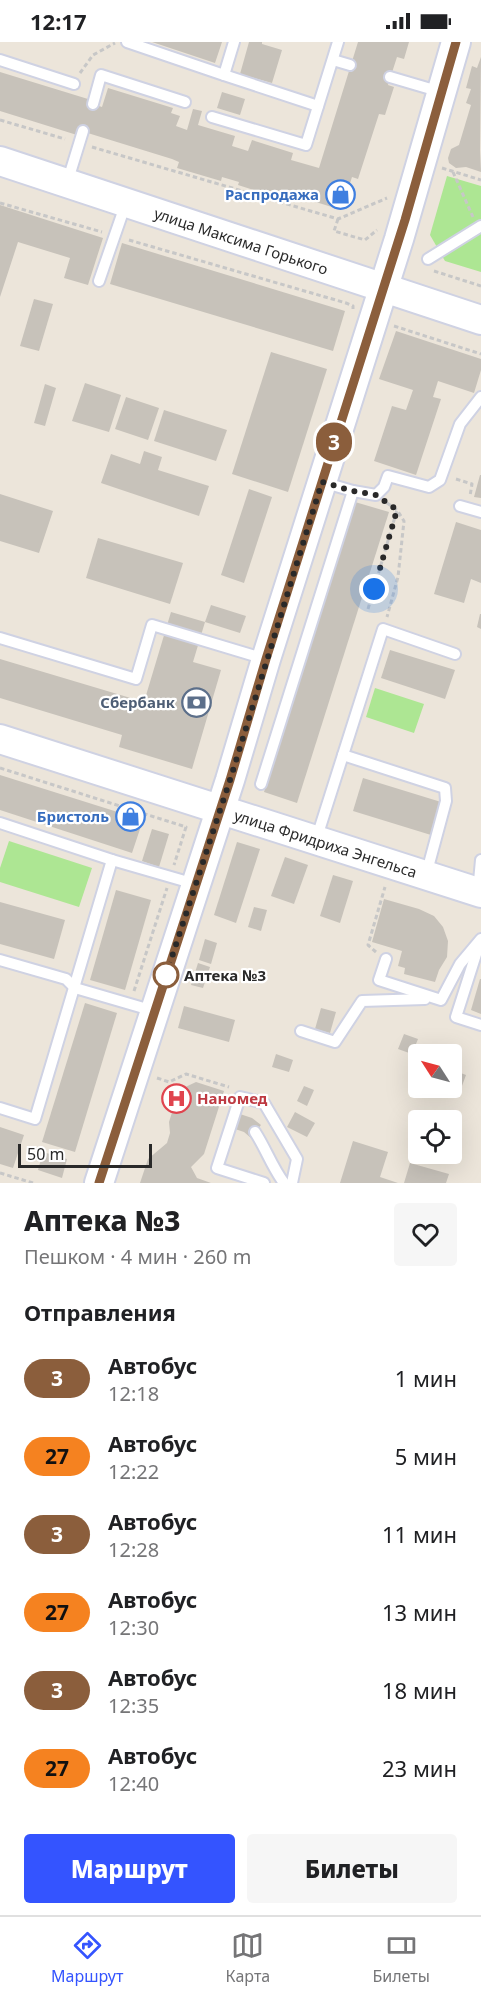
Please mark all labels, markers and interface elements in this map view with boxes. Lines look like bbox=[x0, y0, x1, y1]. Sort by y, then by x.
text: 12:17 bbox=[30, 6, 87, 36]
shop icon: Распродажа bbox=[324, 178, 356, 210]
place label: Распродажа bbox=[225, 184, 319, 204]
street label: улица Максима Горького bbox=[152, 203, 331, 279]
line badge: 3 bbox=[314, 422, 354, 462]
text: 3 bbox=[328, 428, 340, 456]
your location bbox=[359, 574, 389, 604]
bank icon: Сбербанк bbox=[180, 686, 212, 718]
place label: Сбербанк bbox=[100, 692, 176, 712]
shop icon: Бристоль bbox=[114, 800, 146, 832]
street label: улица Фридриха Энгельса bbox=[232, 805, 420, 882]
place label: Бристоль bbox=[37, 806, 109, 826]
marker: Аптека №3 bbox=[153, 962, 179, 988]
place label: Аптека №3 bbox=[184, 965, 266, 985]
north arrow bbox=[408, 1044, 462, 1098]
map controls bbox=[408, 1044, 462, 1164]
hospital icon: Наномед bbox=[160, 1082, 192, 1114]
place label: Наномед bbox=[197, 1088, 268, 1108]
button: locate bbox=[408, 1110, 462, 1164]
scale bar bbox=[18, 1141, 152, 1168]
text: 50 m bbox=[27, 1143, 64, 1165]
text: Аптека №3 bbox=[24, 1201, 181, 1239]
button: heart bbox=[394, 1203, 457, 1266]
text: Пешком · 4 мин · 260 m bbox=[24, 1243, 251, 1270]
text: Отправления bbox=[24, 1297, 176, 1327]
text: Автобус bbox=[108, 1350, 197, 1380]
text: 1 мин bbox=[395, 1363, 457, 1393]
text: 3 bbox=[51, 1364, 63, 1392]
text: 12:18 bbox=[108, 1380, 159, 1407]
text: Автобус bbox=[108, 1428, 197, 1458]
text: 5 мин bbox=[395, 1441, 457, 1471]
text: 27 bbox=[45, 1442, 69, 1470]
text: 12:22 bbox=[108, 1458, 159, 1485]
text: Автобус bbox=[108, 1506, 197, 1536]
text: 11 мин bbox=[382, 1519, 457, 1549]
text: 3 bbox=[51, 1520, 63, 1548]
text: 12:28 bbox=[108, 1536, 159, 1563]
text: Автобус bbox=[108, 1584, 197, 1614]
text: 13 мин bbox=[382, 1597, 457, 1627]
text: 27 bbox=[45, 1598, 69, 1626]
text: 12:30 bbox=[108, 1614, 159, 1641]
text: Автобус bbox=[108, 1662, 197, 1692]
text: 18 мин bbox=[382, 1675, 457, 1705]
text: 3 bbox=[51, 1676, 63, 1704]
text: 12:35 bbox=[108, 1692, 159, 1719]
text: Автобус bbox=[108, 1740, 197, 1770]
text: 23 мин bbox=[382, 1753, 457, 1783]
text: 27 bbox=[45, 1754, 69, 1782]
text: 12:40 bbox=[108, 1770, 159, 1797]
button: Маршрут bbox=[24, 1834, 235, 1903]
button: Билеты bbox=[247, 1834, 457, 1903]
tab: Маршрут bbox=[51, 1929, 123, 1987]
tab: Карта bbox=[226, 1929, 270, 1987]
tab: Билеты bbox=[372, 1929, 430, 1987]

